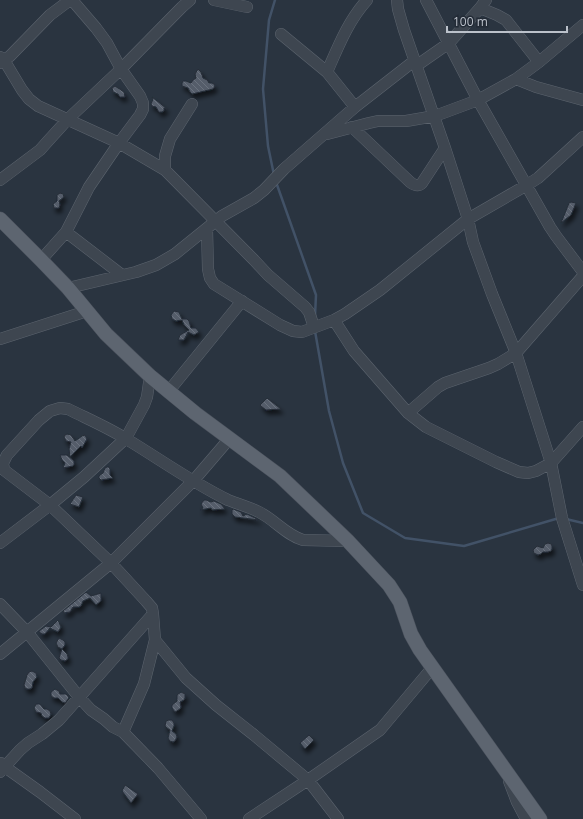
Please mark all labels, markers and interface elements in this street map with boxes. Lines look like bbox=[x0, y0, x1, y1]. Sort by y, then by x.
scale bar bbox=[447, 8, 567, 34]
text: 100 m bbox=[453, 13, 488, 30]

